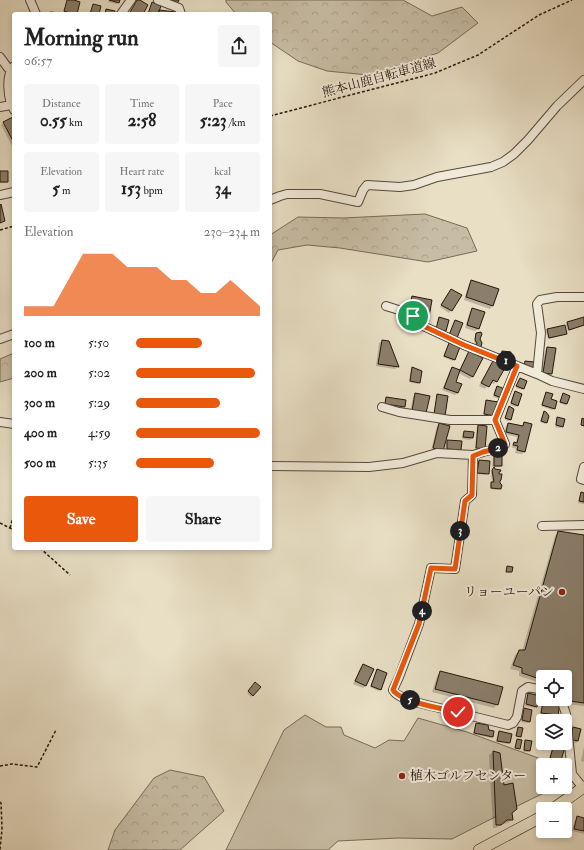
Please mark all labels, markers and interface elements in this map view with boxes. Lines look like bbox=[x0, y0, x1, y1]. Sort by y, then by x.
text: Morning run bbox=[24, 24, 139, 52]
button: share bbox=[218, 25, 260, 67]
text: 06:57 bbox=[24, 53, 52, 69]
street label: 熊本山鹿自転車道線 bbox=[320, 55, 438, 101]
text: Distance bbox=[42, 97, 81, 110]
text: Time bbox=[130, 97, 154, 110]
text: Pace bbox=[213, 97, 233, 110]
text: 0.55 bbox=[40, 110, 67, 131]
text: 2:58 bbox=[128, 110, 156, 131]
text: 5:23 bbox=[200, 110, 227, 131]
text: km bbox=[67, 116, 83, 129]
text: /km bbox=[227, 116, 246, 129]
text: Elevation bbox=[40, 165, 82, 178]
text: Heart rate bbox=[120, 165, 164, 178]
text: kcal bbox=[214, 165, 231, 178]
text: 5 bbox=[52, 178, 60, 199]
text: 153 bbox=[121, 178, 141, 199]
text: 34 bbox=[215, 178, 230, 199]
text: m bbox=[60, 184, 71, 197]
text: bpm bbox=[141, 184, 163, 197]
text: Elevation bbox=[24, 224, 74, 240]
text: 230–234 m bbox=[204, 224, 260, 240]
pin bbox=[396, 299, 430, 333]
icon: arrive bbox=[402, 305, 424, 327]
text: 100 m bbox=[24, 335, 55, 351]
text: 5:50 bbox=[88, 335, 109, 351]
pin: 1 bbox=[496, 351, 516, 371]
text: 1 bbox=[504, 354, 508, 367]
text: 200 m bbox=[24, 365, 57, 381]
text: 5:02 bbox=[88, 365, 110, 381]
text: 300 m bbox=[24, 395, 55, 411]
text: 5:29 bbox=[88, 395, 110, 411]
text: 400 m bbox=[24, 425, 57, 441]
text: 4:59 bbox=[88, 425, 111, 441]
pin: 2 bbox=[488, 438, 508, 458]
text: 2 bbox=[495, 441, 501, 454]
text: 500 m bbox=[24, 455, 56, 471]
text: 5:35 bbox=[88, 455, 108, 471]
button: Save bbox=[24, 496, 138, 542]
button: Share bbox=[146, 496, 260, 542]
pin: 3 bbox=[450, 521, 470, 541]
text: 3 bbox=[458, 524, 462, 537]
place label: リョーユーパン bbox=[464, 584, 554, 600]
marker: リョーユーパン bbox=[557, 587, 567, 597]
pin: 4 bbox=[412, 601, 432, 621]
text: 4 bbox=[419, 604, 425, 617]
map controls bbox=[536, 670, 572, 838]
button: locate bbox=[536, 670, 572, 706]
pin: 5 bbox=[400, 690, 420, 710]
text: 5 bbox=[408, 693, 412, 706]
pin bbox=[441, 695, 475, 729]
icon: check bbox=[447, 701, 469, 723]
button: layers bbox=[536, 714, 572, 750]
button: + bbox=[536, 758, 572, 794]
place label: 植木ゴルフセンター bbox=[410, 768, 526, 784]
marker: 植木ゴルフセンター bbox=[397, 771, 407, 781]
button: − bbox=[536, 802, 572, 838]

